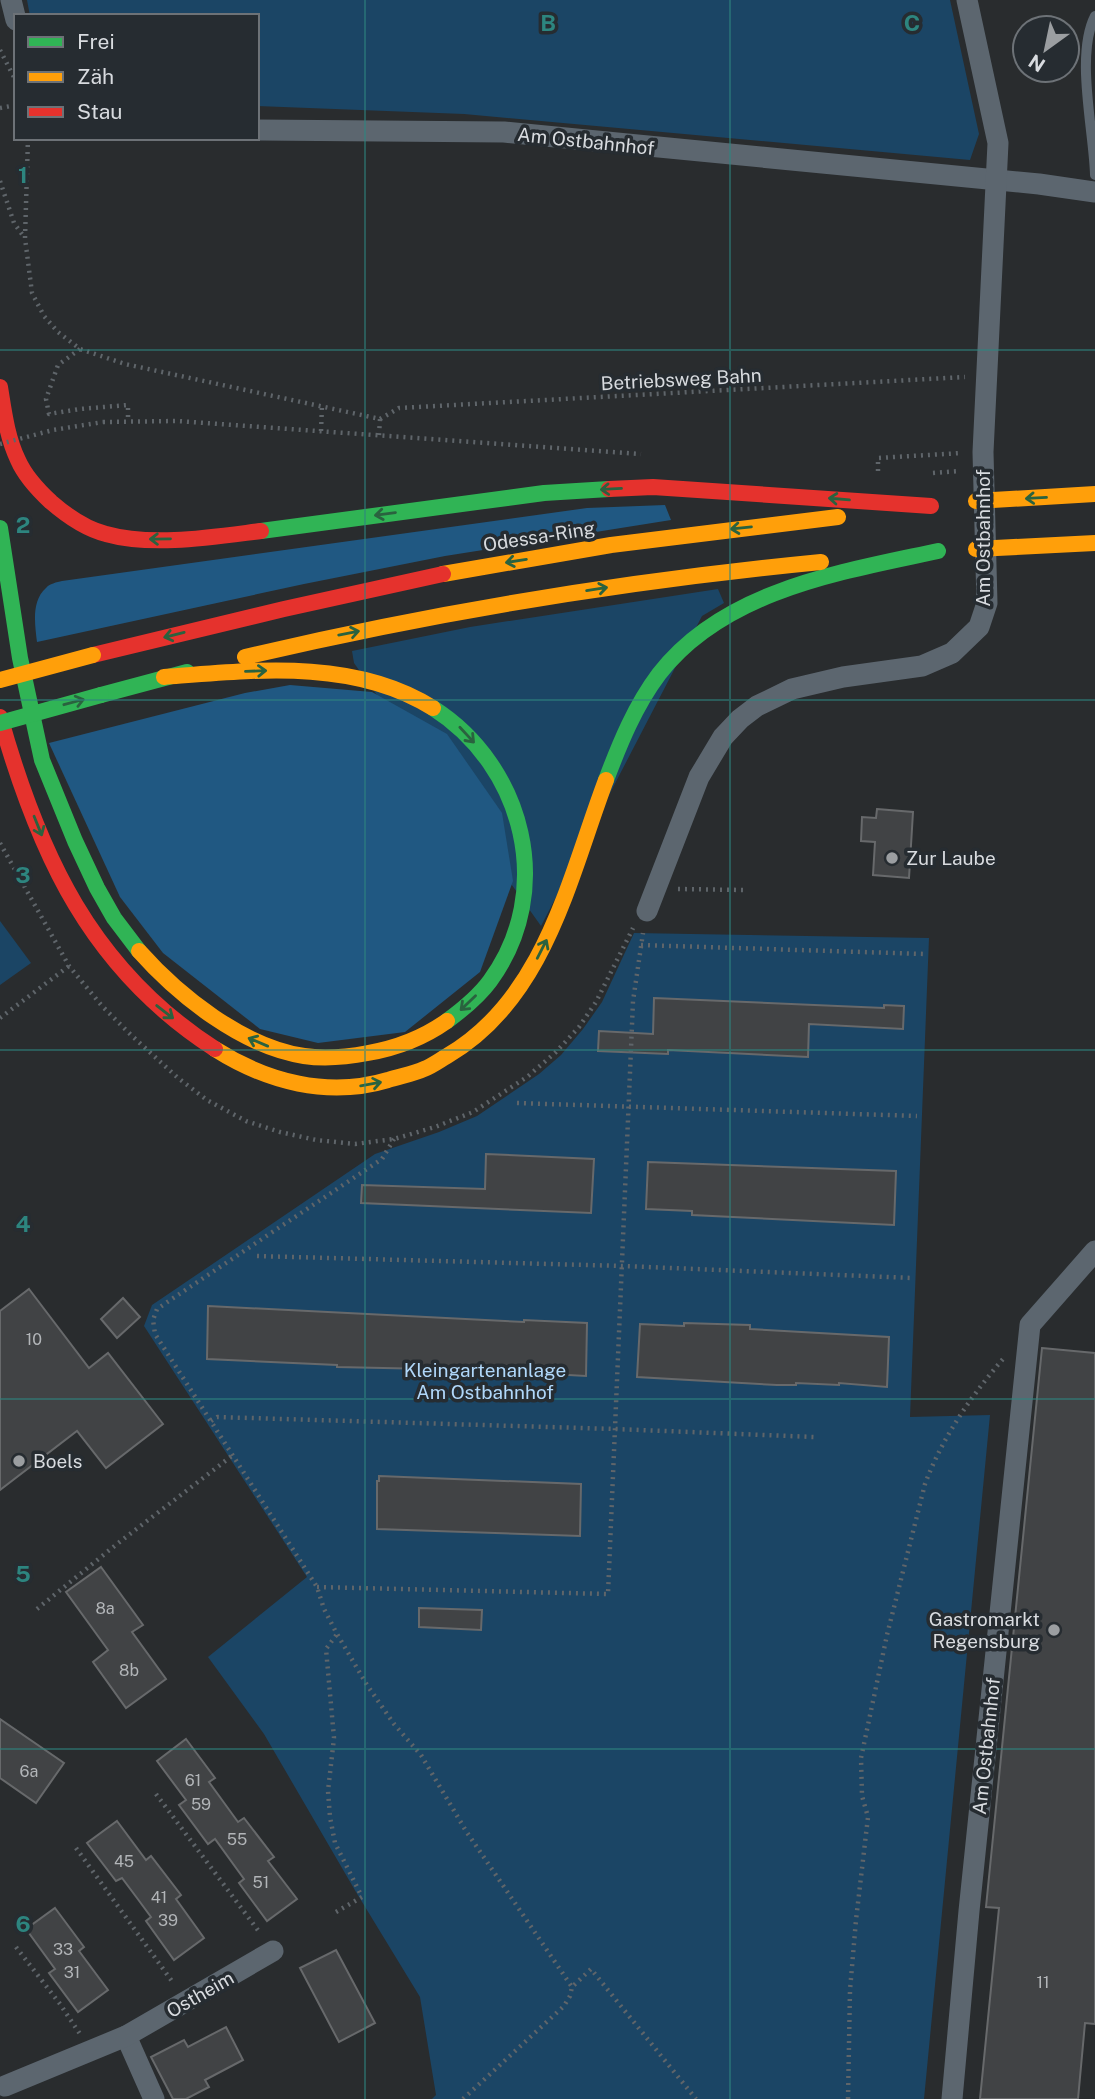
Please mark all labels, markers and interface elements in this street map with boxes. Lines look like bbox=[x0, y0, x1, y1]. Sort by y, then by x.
text: B bbox=[540, 9, 556, 36]
text: C bbox=[904, 9, 920, 36]
legend bbox=[14, 14, 259, 140]
north arrow bbox=[1011, 14, 1081, 84]
text: Frei bbox=[77, 29, 115, 54]
text: N bbox=[1025, 50, 1049, 77]
text: Zäh bbox=[77, 64, 114, 89]
text: Stau bbox=[77, 99, 123, 124]
street label: Am Ostbahnhof bbox=[516, 123, 656, 159]
text: 1 bbox=[18, 161, 28, 188]
street label: Betriebsweg Bahn bbox=[600, 364, 762, 394]
street label: Am Ostbahnhof bbox=[972, 469, 994, 607]
one-way arrow bbox=[600, 482, 623, 495]
one-way arrow bbox=[1024, 491, 1047, 504]
one-way arrow bbox=[828, 492, 850, 505]
one-way arrow bbox=[375, 507, 397, 520]
text: 2 bbox=[16, 511, 30, 538]
street label: Odessa-Ring bbox=[481, 516, 597, 556]
one-way arrow bbox=[731, 521, 753, 534]
one-way arrow bbox=[148, 532, 171, 546]
one-way arrow bbox=[506, 555, 528, 568]
one-way arrow bbox=[585, 582, 608, 595]
one-way arrow bbox=[337, 626, 360, 639]
one-way arrow bbox=[164, 630, 186, 643]
one-way arrow bbox=[244, 664, 267, 678]
one-way arrow bbox=[63, 695, 85, 708]
one-way arrow bbox=[459, 726, 476, 743]
one-way arrow bbox=[32, 815, 45, 837]
place label: Zur Laube bbox=[906, 847, 996, 869]
marker: Zur Laube bbox=[884, 850, 900, 866]
text: 3 bbox=[15, 861, 31, 888]
one-way arrow bbox=[536, 940, 550, 960]
one-way arrow bbox=[460, 994, 477, 1011]
one-way arrow bbox=[155, 1005, 173, 1020]
one-way arrow bbox=[248, 1035, 269, 1048]
one-way arrow bbox=[359, 1077, 382, 1091]
text: 4 bbox=[15, 1210, 31, 1237]
house number: 10 bbox=[26, 1330, 42, 1349]
park label: Kleingartenanlage Am Ostbahnhof bbox=[404, 1359, 566, 1403]
place label: Boels bbox=[33, 1450, 82, 1472]
marker: Boels bbox=[11, 1453, 27, 1469]
text: 5 bbox=[15, 1560, 31, 1587]
house number: 8a bbox=[95, 1599, 115, 1618]
place label: Gastromarkt Regensburg bbox=[929, 1608, 1040, 1652]
marker: Gastromarkt Regensburg bbox=[1046, 1622, 1062, 1638]
house number: 8b bbox=[119, 1661, 139, 1680]
street label: Am Ostbahnhof bbox=[968, 1676, 1004, 1816]
house number: 6a bbox=[20, 1762, 38, 1781]
house number: 61 bbox=[185, 1771, 201, 1790]
house number: 59 bbox=[191, 1795, 211, 1814]
house number: 55 bbox=[227, 1830, 247, 1849]
house number: 45 bbox=[114, 1852, 134, 1871]
house number: 51 bbox=[253, 1873, 269, 1892]
house number: 41 bbox=[151, 1888, 167, 1907]
text: 6 bbox=[15, 1910, 31, 1937]
house number: 39 bbox=[158, 1911, 178, 1930]
house number: 33 bbox=[53, 1940, 73, 1959]
house number: 31 bbox=[64, 1963, 80, 1982]
street label: Ostheim bbox=[163, 1966, 237, 2022]
house number: 11 bbox=[1036, 1973, 1050, 1992]

